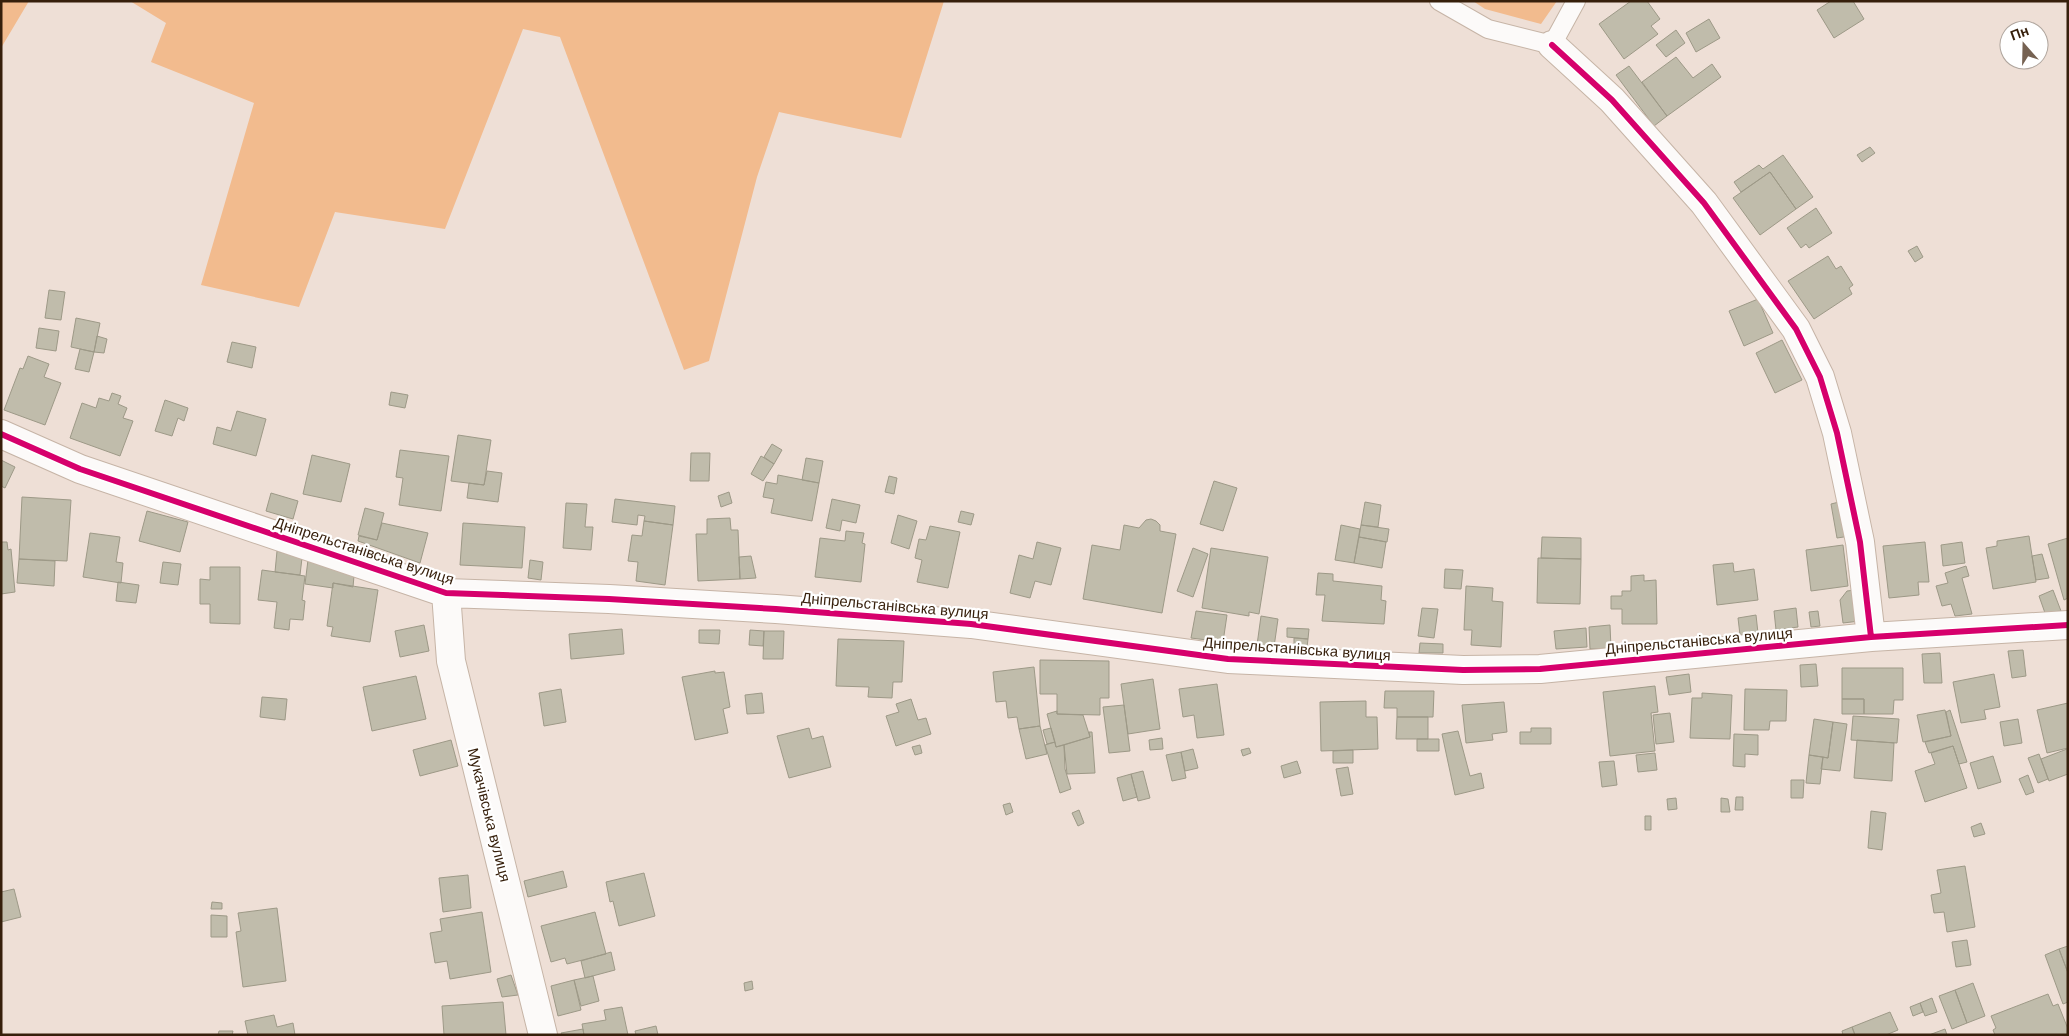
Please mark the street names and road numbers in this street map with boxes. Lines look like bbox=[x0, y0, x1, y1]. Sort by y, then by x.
street label: Дніпрельстанівська вулиця bbox=[272, 513, 456, 588]
street label: Дніпрельстанівська вулиця bbox=[801, 589, 989, 622]
street label: Дніпрельстанівська вулиця bbox=[1605, 624, 1793, 657]
street label: Дніпрельстанівська вулиця bbox=[1203, 633, 1391, 664]
street label: Мукачівська вулиця bbox=[465, 746, 514, 884]

